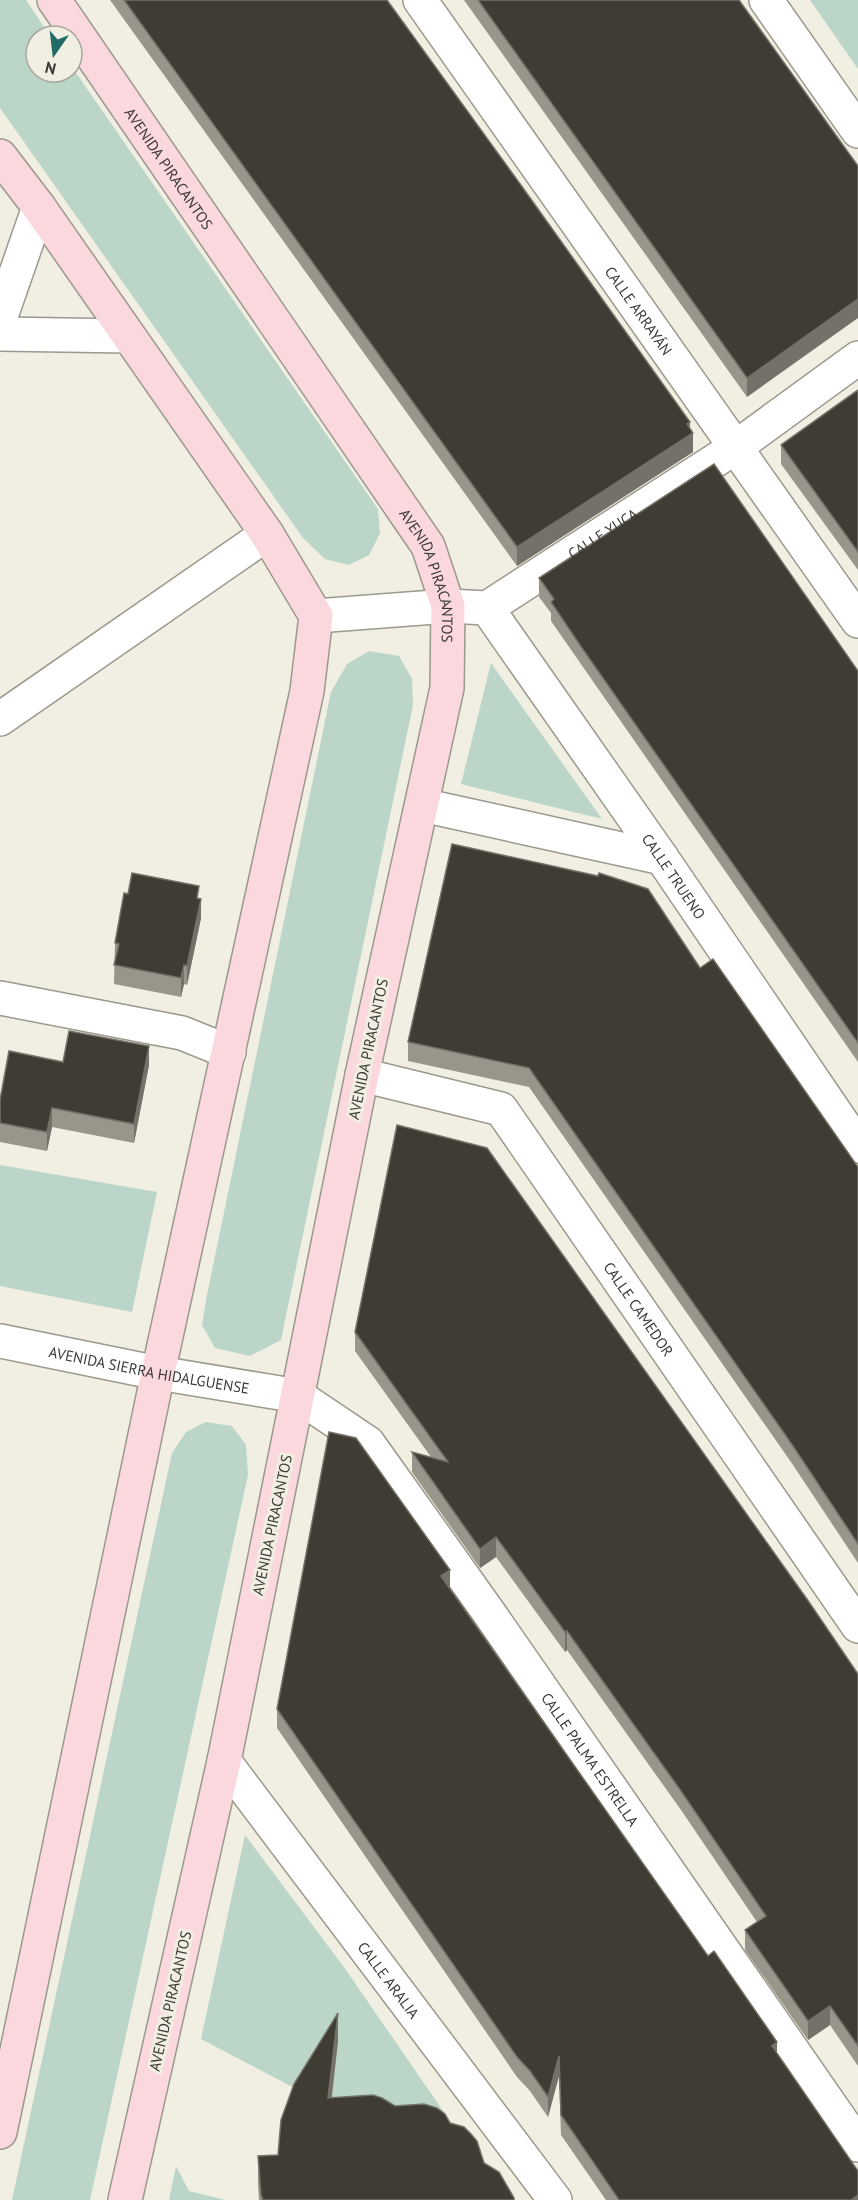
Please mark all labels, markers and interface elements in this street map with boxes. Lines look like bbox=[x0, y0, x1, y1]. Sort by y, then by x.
north arrow bbox=[24, 24, 84, 84]
text: N bbox=[43, 58, 58, 80]
street label: AVENIDA PIRACANTOS bbox=[121, 104, 218, 233]
street label: CALLE ARRAYÁN bbox=[601, 262, 677, 359]
street label: CALLE YUCA bbox=[564, 504, 641, 563]
street label: AVENIDA PIRACANTOS bbox=[396, 505, 457, 643]
street label: CALLE TRUENO bbox=[638, 830, 710, 923]
street label: AVENIDA PIRACANTOS bbox=[344, 977, 392, 1121]
street label: CALLE CAMEDOR bbox=[600, 1258, 678, 1360]
street label: AVENIDA SIERRA HIDALGUENSE bbox=[47, 1342, 251, 1397]
street label: AVENIDA PIRACANTOS bbox=[248, 1453, 296, 1597]
street label: CALLE PALMA ESTRELLA bbox=[538, 1689, 643, 1830]
street label: AVENIDA PIRACANTOS bbox=[145, 1929, 195, 2073]
street label: CALLE ARALIA bbox=[354, 1938, 424, 2022]

